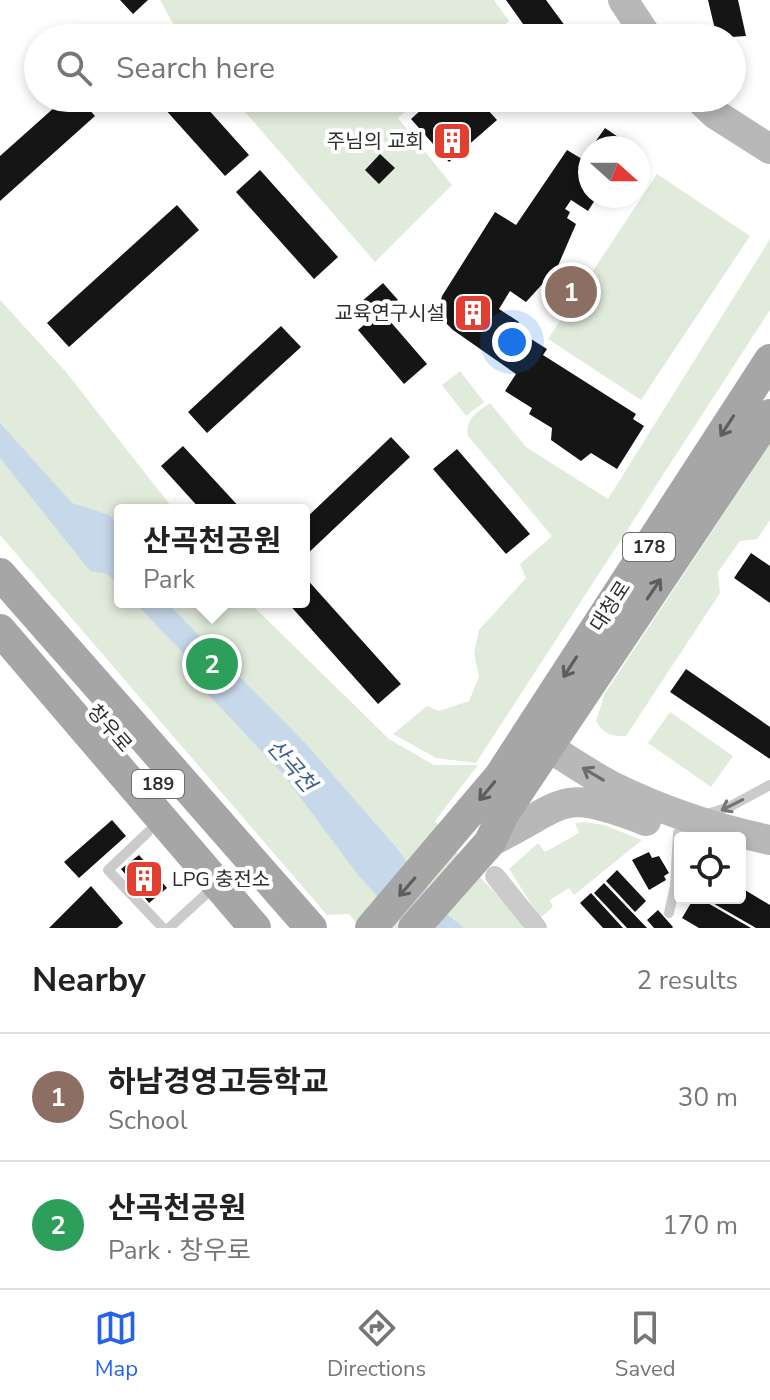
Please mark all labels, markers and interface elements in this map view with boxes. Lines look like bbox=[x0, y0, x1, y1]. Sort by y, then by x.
search box bbox=[24, 24, 746, 112]
icon: search bbox=[52, 46, 96, 90]
text: Search here bbox=[116, 48, 275, 89]
building icon: 주님의 교회 bbox=[431, 120, 473, 162]
place label: 주님의 교회 bbox=[327, 128, 424, 155]
north arrow bbox=[578, 136, 650, 208]
pin: 1 bbox=[545, 262, 597, 322]
building icon: 교육연구시설 bbox=[452, 292, 494, 334]
place label: 교육연구시설 bbox=[335, 300, 445, 327]
your location bbox=[492, 322, 532, 362]
one-way arrow bbox=[719, 414, 736, 436]
popup bbox=[114, 504, 310, 608]
text: 산곡천공원 bbox=[143, 521, 281, 562]
road number: 178 bbox=[623, 533, 675, 561]
text: Park bbox=[143, 562, 195, 597]
street label: 대청로 bbox=[584, 576, 637, 637]
one-way arrow bbox=[646, 578, 662, 600]
pin: 2 bbox=[186, 634, 238, 694]
one-way arrow bbox=[562, 655, 578, 678]
street label: 창우로 bbox=[81, 699, 138, 758]
water label: 산곡천 bbox=[260, 733, 324, 800]
one-way arrow bbox=[582, 766, 605, 782]
road number: 189 bbox=[132, 770, 184, 798]
one-way arrow bbox=[478, 781, 496, 801]
one-way arrow bbox=[721, 797, 745, 813]
map controls bbox=[674, 832, 746, 904]
button: locate bbox=[674, 832, 746, 904]
building icon: LPG 충전소 bbox=[123, 858, 165, 900]
place label: LPG 충전소 bbox=[172, 866, 270, 893]
one-way arrow bbox=[398, 877, 416, 897]
text: Nearby bbox=[32, 957, 146, 1003]
text: 2 results bbox=[637, 963, 738, 998]
text: 하남경영고등학교 bbox=[108, 1062, 329, 1103]
text: 1 bbox=[50, 1080, 66, 1115]
text: 30 m bbox=[678, 1080, 738, 1115]
text: School bbox=[108, 1103, 187, 1138]
text: 산곡천공원 bbox=[108, 1188, 246, 1229]
text: 2 bbox=[50, 1208, 66, 1243]
text: 170 m bbox=[662, 1208, 738, 1243]
text: Park · 창우로 bbox=[108, 1233, 251, 1268]
tab: Map bbox=[94, 1306, 138, 1384]
tab: Directions bbox=[327, 1306, 426, 1384]
tab: Saved bbox=[615, 1306, 676, 1384]

